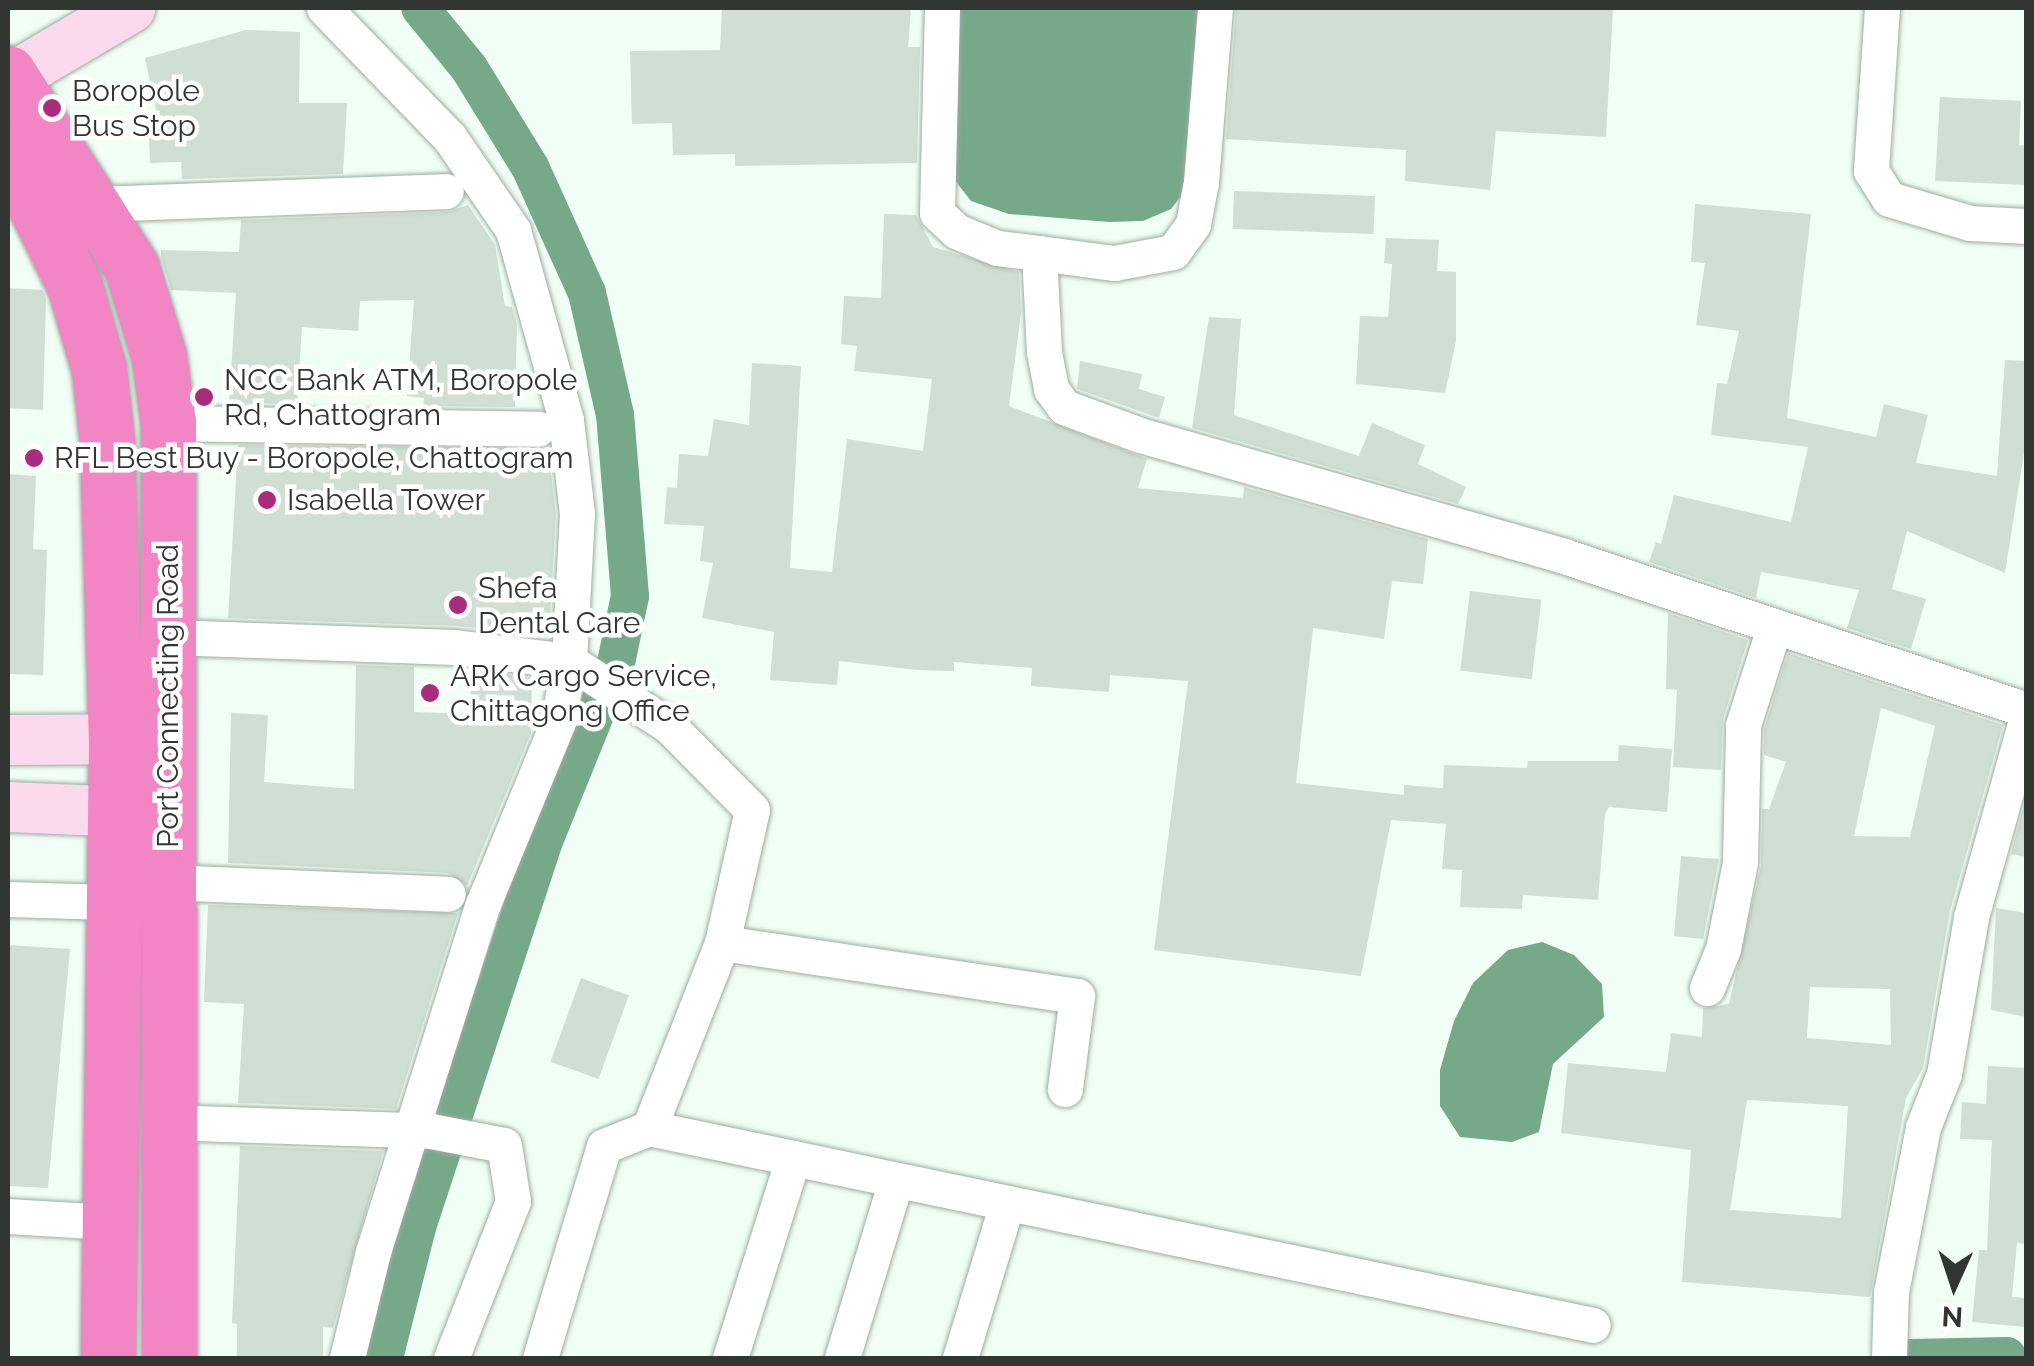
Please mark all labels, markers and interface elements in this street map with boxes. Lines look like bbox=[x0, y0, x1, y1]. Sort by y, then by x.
place label: Boropole Bus Stop bbox=[72, 73, 200, 144]
marker: Boropole Bus Stop bbox=[41, 97, 63, 119]
place label: NCC Bank ATM, Boropole Rd, Chattogram bbox=[224, 362, 578, 432]
marker: NCC Bank ATM, Boropole Rd, Chattogram bbox=[193, 386, 215, 408]
place label: RFL Best Buy - Boropole, Chattogram bbox=[54, 440, 575, 476]
marker: RFL Best Buy - Boropole, Chattogram bbox=[23, 447, 45, 469]
place label: Isabella Tower bbox=[287, 482, 486, 518]
marker: Isabella Tower bbox=[256, 489, 278, 511]
street label: Port Connecting Road bbox=[150, 544, 186, 848]
place label: Shefa Dental Care bbox=[478, 570, 641, 640]
marker: Shefa Dental Care bbox=[447, 594, 469, 616]
place label: ARK Cargo Service, Chittagong Office bbox=[450, 658, 717, 728]
marker: ARK Cargo Service, Chittagong Office bbox=[419, 682, 441, 704]
north arrow bbox=[1904, 1236, 2004, 1336]
text: N bbox=[1941, 1299, 1964, 1333]

